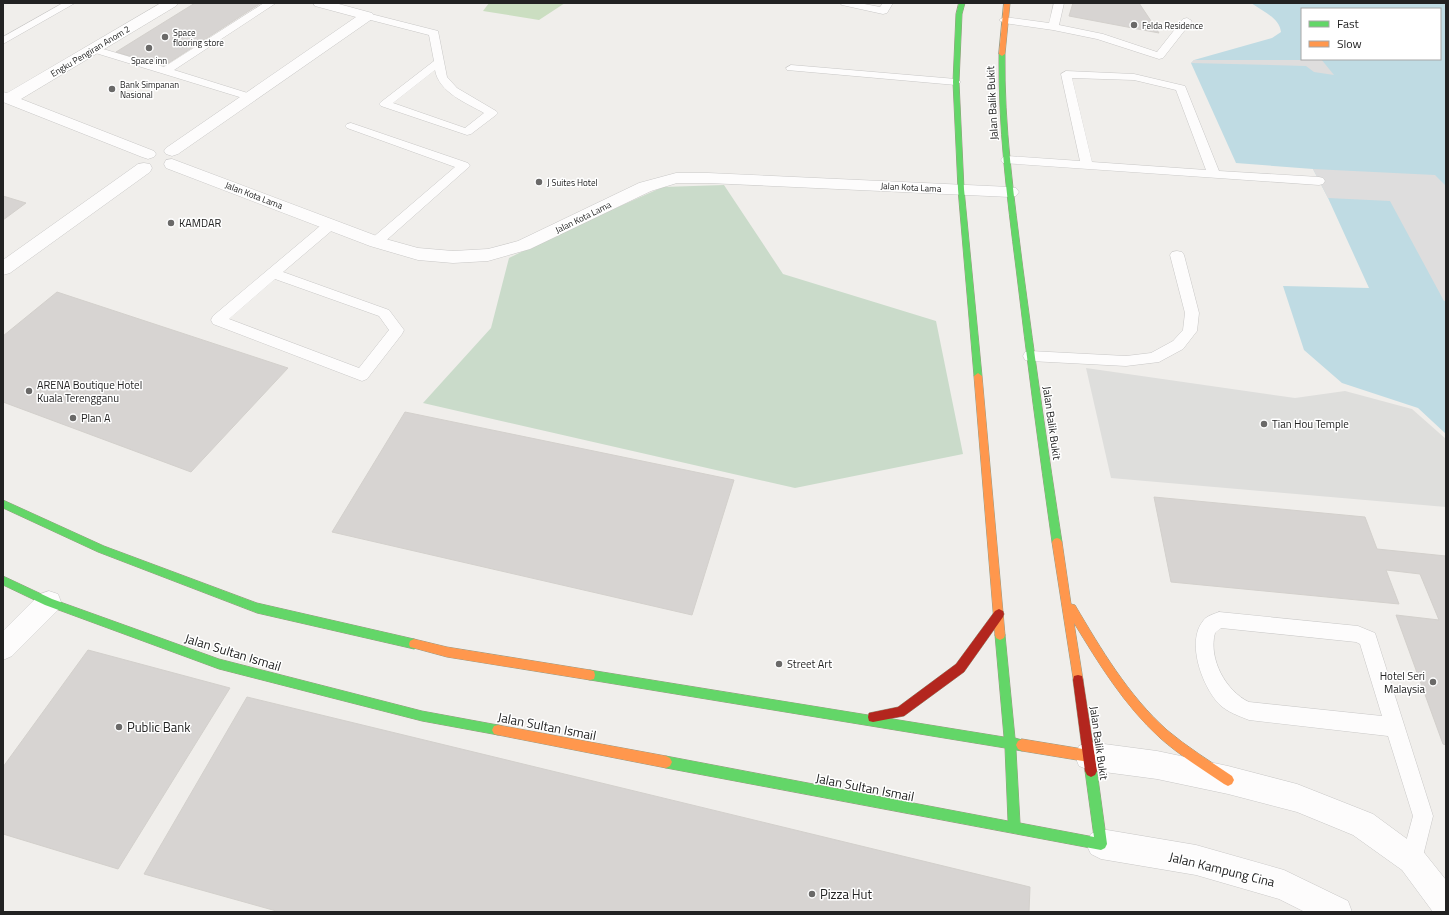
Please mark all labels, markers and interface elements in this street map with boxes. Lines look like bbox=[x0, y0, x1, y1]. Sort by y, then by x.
legend bbox=[1301, 8, 1441, 60]
text: Fast bbox=[1337, 14, 1360, 33]
place label: Felda Residence bbox=[1142, 19, 1204, 32]
marker: Felda Residence bbox=[1129, 20, 1139, 30]
street label: Engku Pengiran Anom 2 bbox=[48, 22, 132, 80]
place label: Space flooring store bbox=[173, 26, 224, 49]
marker: Space flooring store bbox=[160, 32, 170, 42]
text: Slow bbox=[1337, 34, 1362, 53]
marker: Space inn bbox=[144, 43, 154, 53]
place label: Space inn bbox=[131, 54, 167, 67]
street label: Jalan Balik Bukit bbox=[982, 65, 1002, 140]
place label: Bank Simpanan Nasional bbox=[120, 78, 179, 101]
marker: Bank Simpanan Nasional bbox=[107, 84, 117, 94]
place label: J Suites Hotel bbox=[547, 176, 598, 189]
marker: J Suites Hotel bbox=[534, 177, 544, 187]
street label: Jalan Kota Lama bbox=[223, 178, 285, 212]
street label: Jalan Kota Lama bbox=[880, 179, 942, 195]
street label: Jalan Kota Lama bbox=[553, 198, 614, 236]
place label: KAMDAR bbox=[179, 215, 222, 231]
marker: KAMDAR bbox=[166, 218, 176, 228]
place label: ARENA Boutique Hotel Kuala Terengganu bbox=[37, 377, 142, 406]
street label: Jalan Balik Bukit bbox=[1039, 385, 1065, 461]
marker: ARENA Boutique Hotel Kuala Terengganu bbox=[24, 386, 34, 396]
place label: Plan A bbox=[81, 410, 111, 426]
marker: Plan A bbox=[68, 413, 78, 423]
place label: Tian Hou Temple bbox=[1272, 416, 1349, 432]
marker: Tian Hou Temple bbox=[1259, 419, 1269, 429]
street label: Jalan Sultan Ismail bbox=[182, 628, 284, 676]
place label: Street Art bbox=[787, 656, 832, 672]
marker: Street Art bbox=[774, 659, 784, 669]
place label: Hotel Seri Malaysia bbox=[1380, 668, 1425, 697]
marker: Hotel Seri Malaysia bbox=[1428, 677, 1438, 687]
street label: Jalan Balik Bukit bbox=[1086, 705, 1112, 781]
street label: Jalan Sultan Ismail bbox=[496, 707, 598, 745]
place label: Public Bank bbox=[127, 717, 191, 737]
marker: Public Bank bbox=[114, 722, 124, 732]
street label: Jalan Sultan Ismail bbox=[814, 768, 916, 806]
street label: Jalan Kampung Cina bbox=[1167, 846, 1277, 892]
place label: Pizza Hut bbox=[820, 884, 872, 904]
marker: Pizza Hut bbox=[807, 889, 817, 899]

